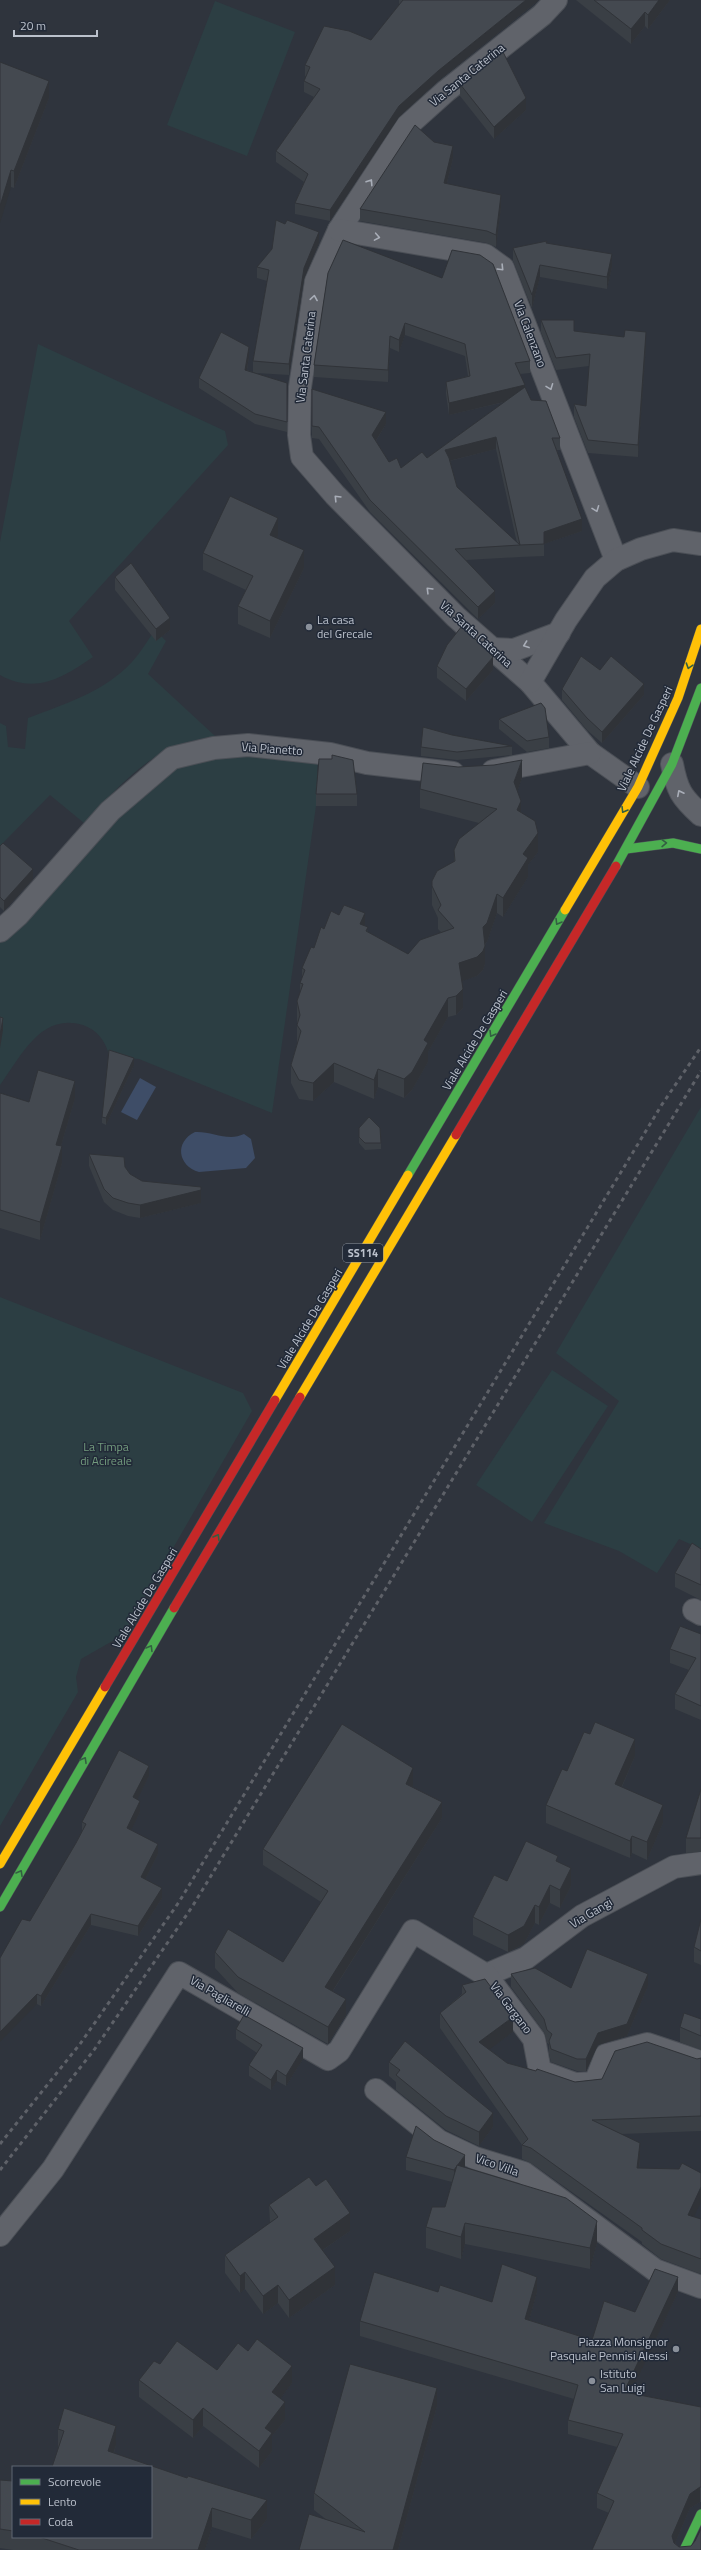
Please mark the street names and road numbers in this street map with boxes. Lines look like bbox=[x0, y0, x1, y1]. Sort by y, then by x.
street label: Via Santa Caterina bbox=[425, 38, 508, 111]
street label: Via Calenzano bbox=[509, 298, 552, 370]
street label: Via Santa Caterina bbox=[290, 310, 321, 404]
street label: Via Santa Caterina bbox=[436, 596, 517, 672]
street label: Viale Alcide De Gasperi bbox=[612, 683, 677, 795]
street label: Via Pianetto bbox=[241, 737, 303, 760]
street label: Viale Alcide De Gasperi bbox=[437, 986, 512, 1094]
road number: SS114 bbox=[343, 1244, 383, 1262]
street label: Viale Alcide De Gasperi bbox=[272, 1265, 347, 1373]
street label: Viale Alcide De Gasperi bbox=[107, 1544, 182, 1652]
street label: Via Gangi bbox=[566, 1892, 616, 1933]
street label: Via Pagliarelli bbox=[186, 1971, 254, 2021]
street label: Via Gargano bbox=[486, 1978, 537, 2038]
street label: Vico Villa bbox=[473, 2148, 521, 2181]

